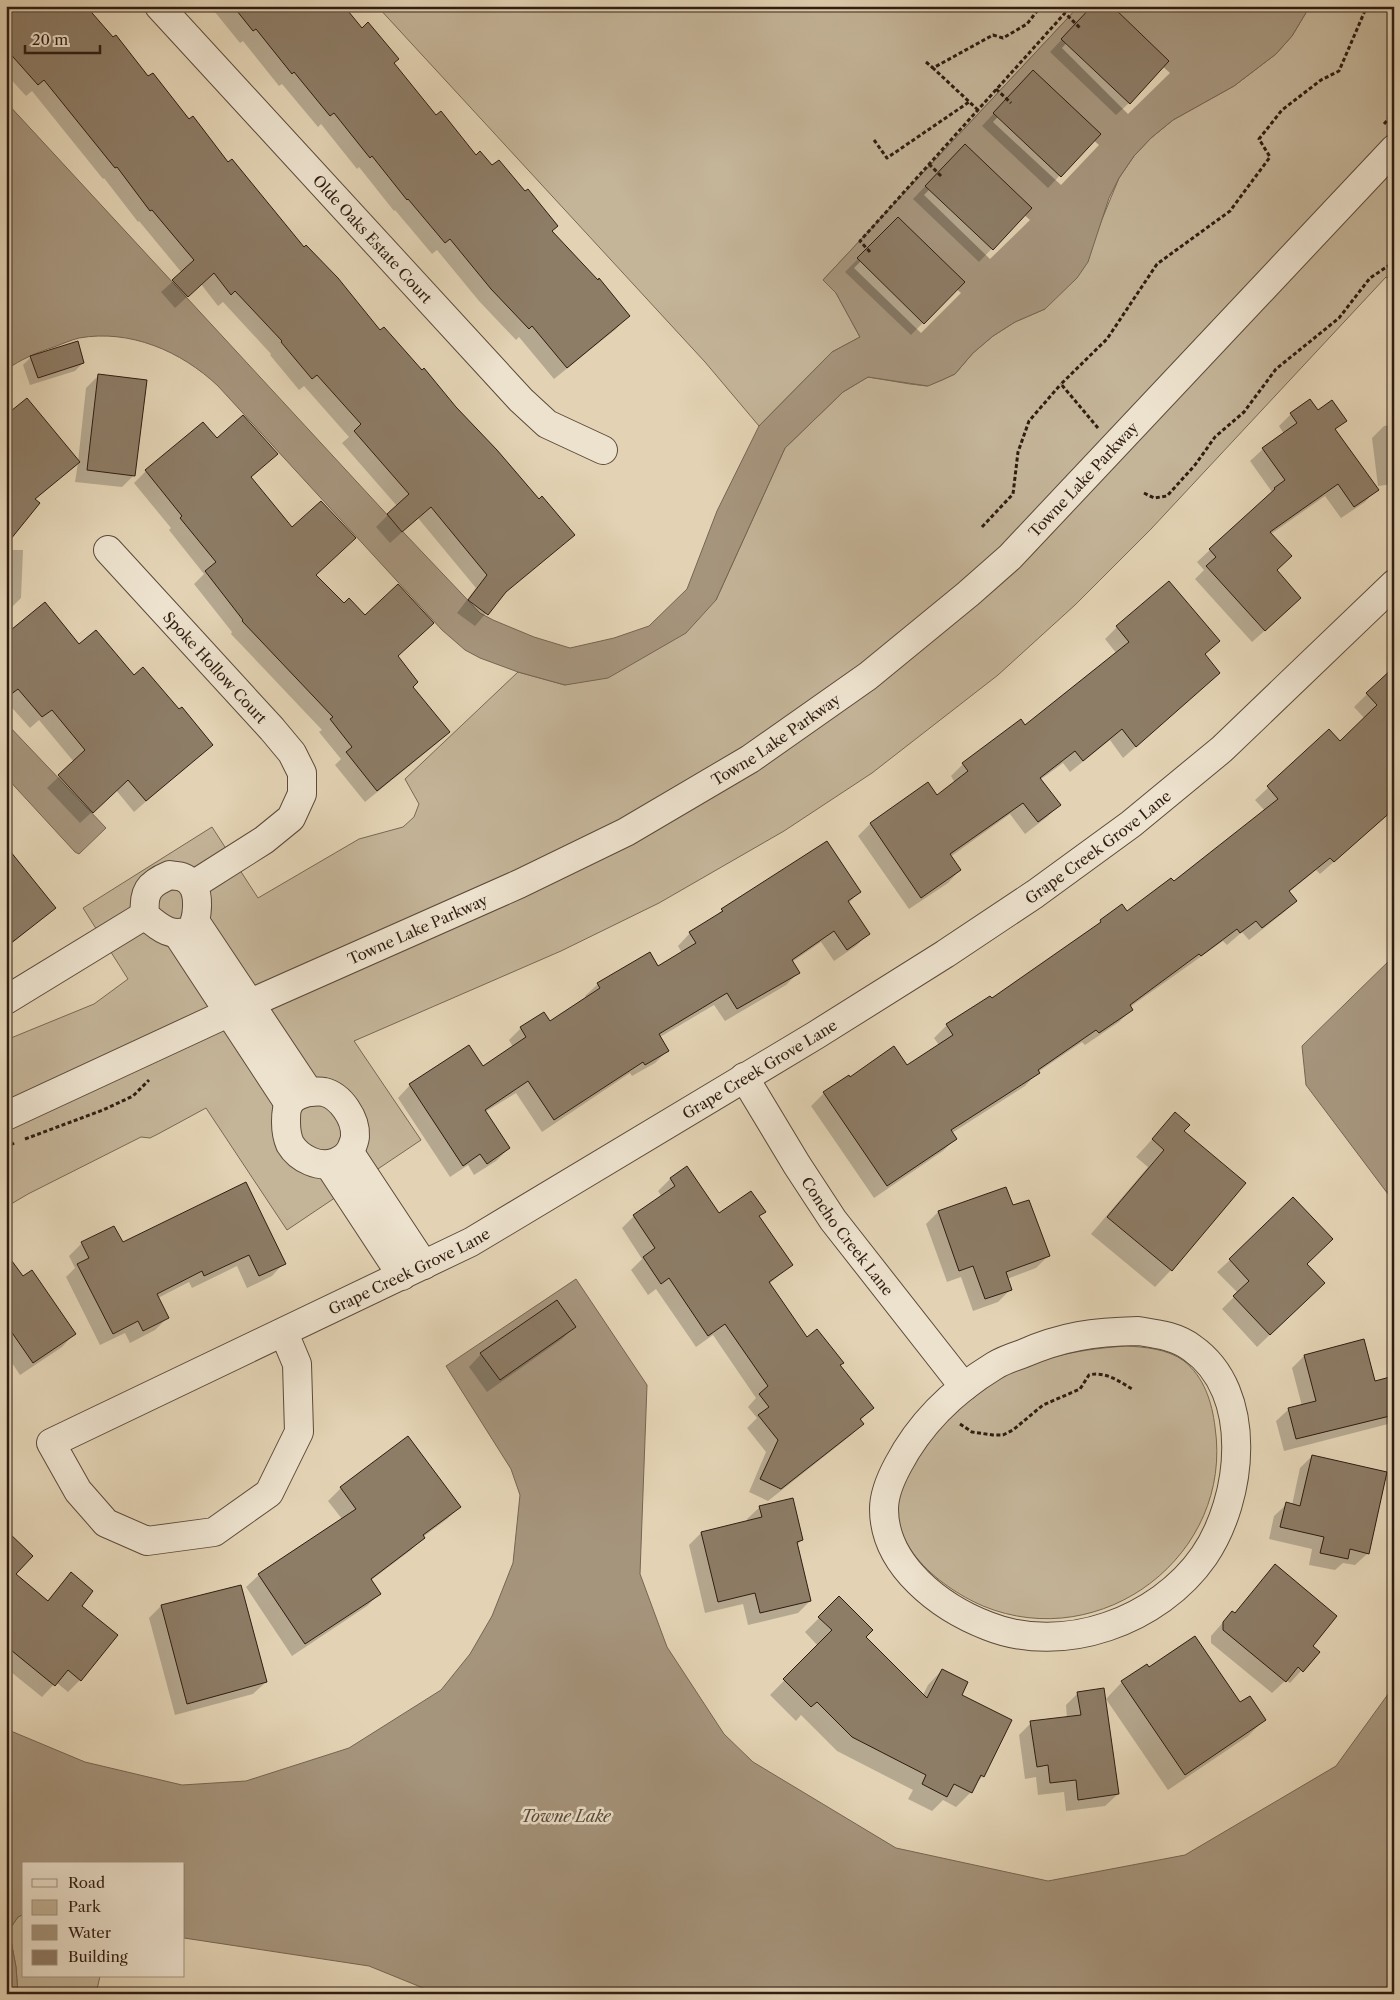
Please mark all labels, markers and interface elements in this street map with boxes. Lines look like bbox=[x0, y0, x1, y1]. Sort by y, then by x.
scale bar bbox=[25, 22, 100, 54]
text: 20 m bbox=[32, 30, 68, 49]
street label: Olde Oaks Estate Court bbox=[309, 171, 437, 307]
street label: Towne Lake Parkway bbox=[1024, 417, 1142, 541]
street label: Spoke Hollow Court bbox=[159, 607, 272, 728]
street label: Towne Lake Parkway bbox=[708, 689, 844, 789]
street label: Grape Creek Grove Lane bbox=[1021, 786, 1174, 908]
street label: Towne Lake Parkway bbox=[345, 889, 491, 968]
street label: Grape Creek Grove Lane bbox=[678, 1015, 840, 1123]
street label: Concho Creek Lane bbox=[798, 1173, 898, 1299]
street label: Grape Creek Grove Lane bbox=[325, 1224, 493, 1319]
water label: Towne Lake bbox=[521, 1806, 612, 1826]
legend bbox=[22, 1862, 185, 1978]
text: Road bbox=[68, 1873, 105, 1892]
text: Park bbox=[68, 1897, 102, 1916]
text: Water bbox=[67, 1923, 112, 1942]
text: Building bbox=[68, 1947, 128, 1966]

